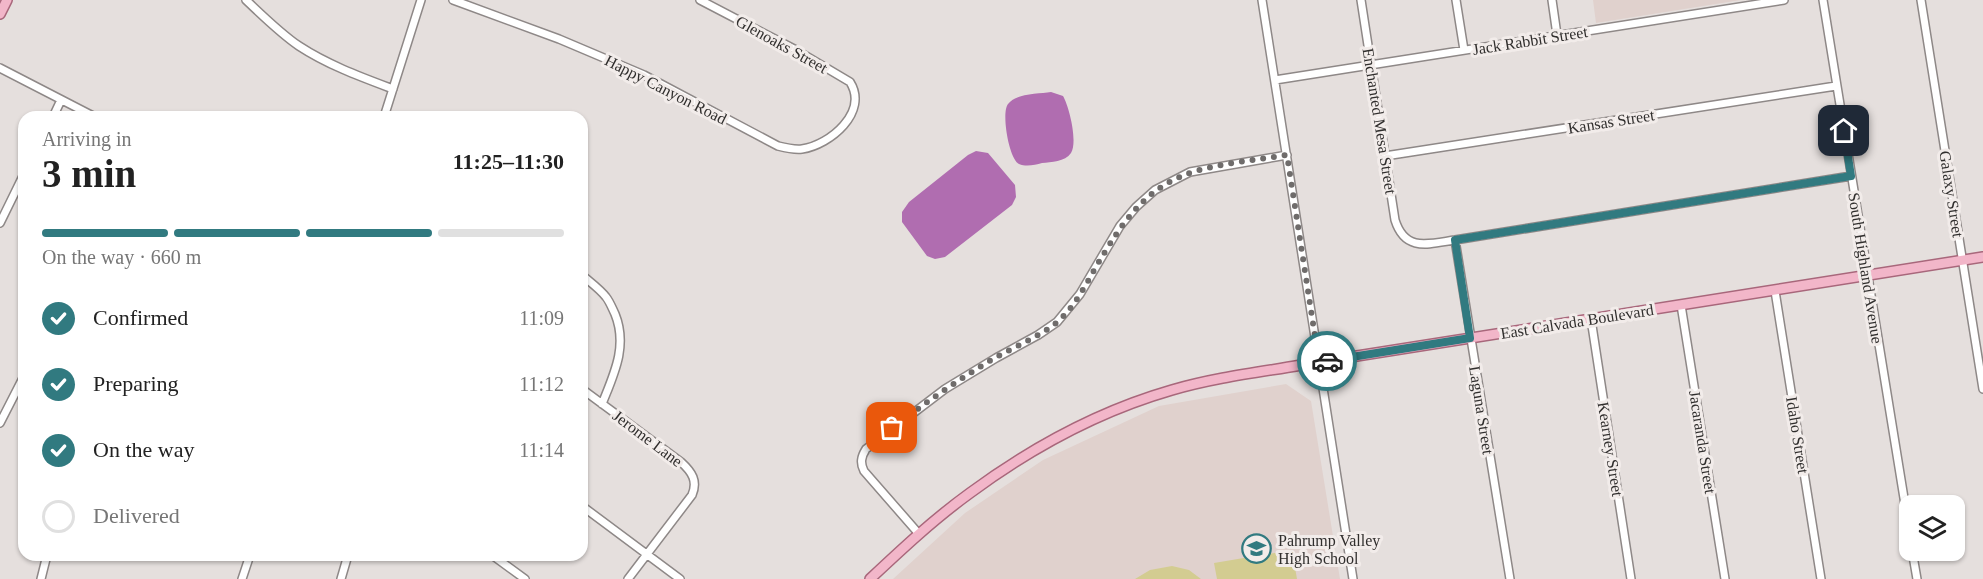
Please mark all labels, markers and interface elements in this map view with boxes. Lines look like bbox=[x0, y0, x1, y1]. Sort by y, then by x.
street label: Glenoaks Street bbox=[733, 12, 831, 77]
street label: Jack Rabbit Street bbox=[1471, 23, 1589, 58]
street label: Enchanted Mesa Street bbox=[1360, 47, 1400, 196]
street label: Happy Canyon Road bbox=[602, 51, 729, 128]
pin bbox=[1818, 105, 1869, 156]
street label: Kansas Street bbox=[1567, 106, 1656, 137]
icon: home bbox=[1827, 114, 1860, 147]
text: Arriving in bbox=[42, 128, 131, 150]
text: 11:25–11:30 bbox=[453, 149, 564, 174]
street label: Galaxy Street bbox=[1935, 150, 1967, 239]
text: 3 min bbox=[42, 152, 136, 195]
street label: South Highland Avenue bbox=[1844, 191, 1886, 345]
text: On the way · 660 m bbox=[42, 246, 201, 268]
street label: East Calvada Boulevard bbox=[1499, 301, 1655, 342]
icon: check bbox=[42, 302, 75, 335]
text: Confirmed bbox=[93, 305, 188, 330]
text: 11:09 bbox=[519, 307, 564, 329]
courier bbox=[1297, 331, 1357, 391]
icon: car bbox=[1311, 345, 1344, 378]
street label: Laguna Street bbox=[1465, 365, 1497, 456]
icon: check bbox=[42, 368, 75, 401]
text: Preparing bbox=[93, 371, 179, 396]
text: 11:12 bbox=[519, 373, 564, 395]
street label: Jacaranda Street bbox=[1686, 389, 1719, 496]
street label: Idaho Street bbox=[1783, 395, 1812, 475]
street label: Kearney Street bbox=[1594, 401, 1626, 498]
pin bbox=[866, 402, 917, 453]
street label: Jerome Lane bbox=[610, 407, 686, 470]
icon: bag bbox=[875, 411, 908, 444]
icon: check bbox=[42, 434, 75, 467]
text: On the way bbox=[93, 437, 194, 462]
text: 11:14 bbox=[519, 439, 564, 461]
map controls bbox=[1899, 495, 1965, 561]
button: layers bbox=[1899, 495, 1965, 561]
text: Delivered bbox=[93, 503, 180, 528]
place label: Pahrump Valley High School bbox=[1278, 532, 1380, 568]
school or university icon: Pahrump Valley High School bbox=[1241, 533, 1273, 565]

